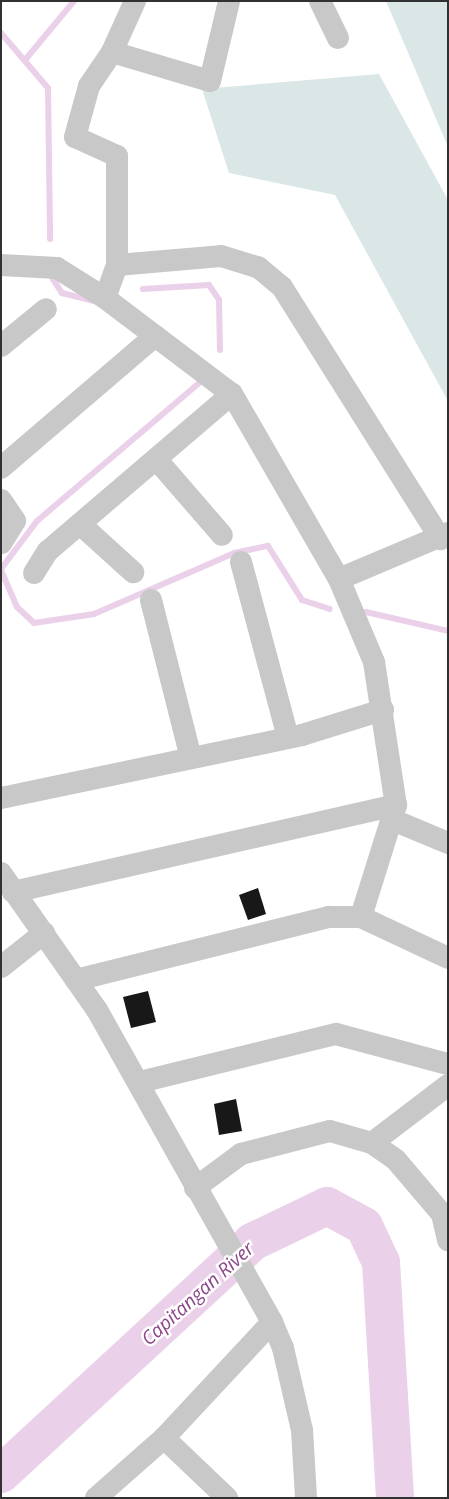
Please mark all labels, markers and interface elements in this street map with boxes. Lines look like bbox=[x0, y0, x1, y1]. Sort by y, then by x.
water label: Capitangan River bbox=[137, 1238, 259, 1350]

